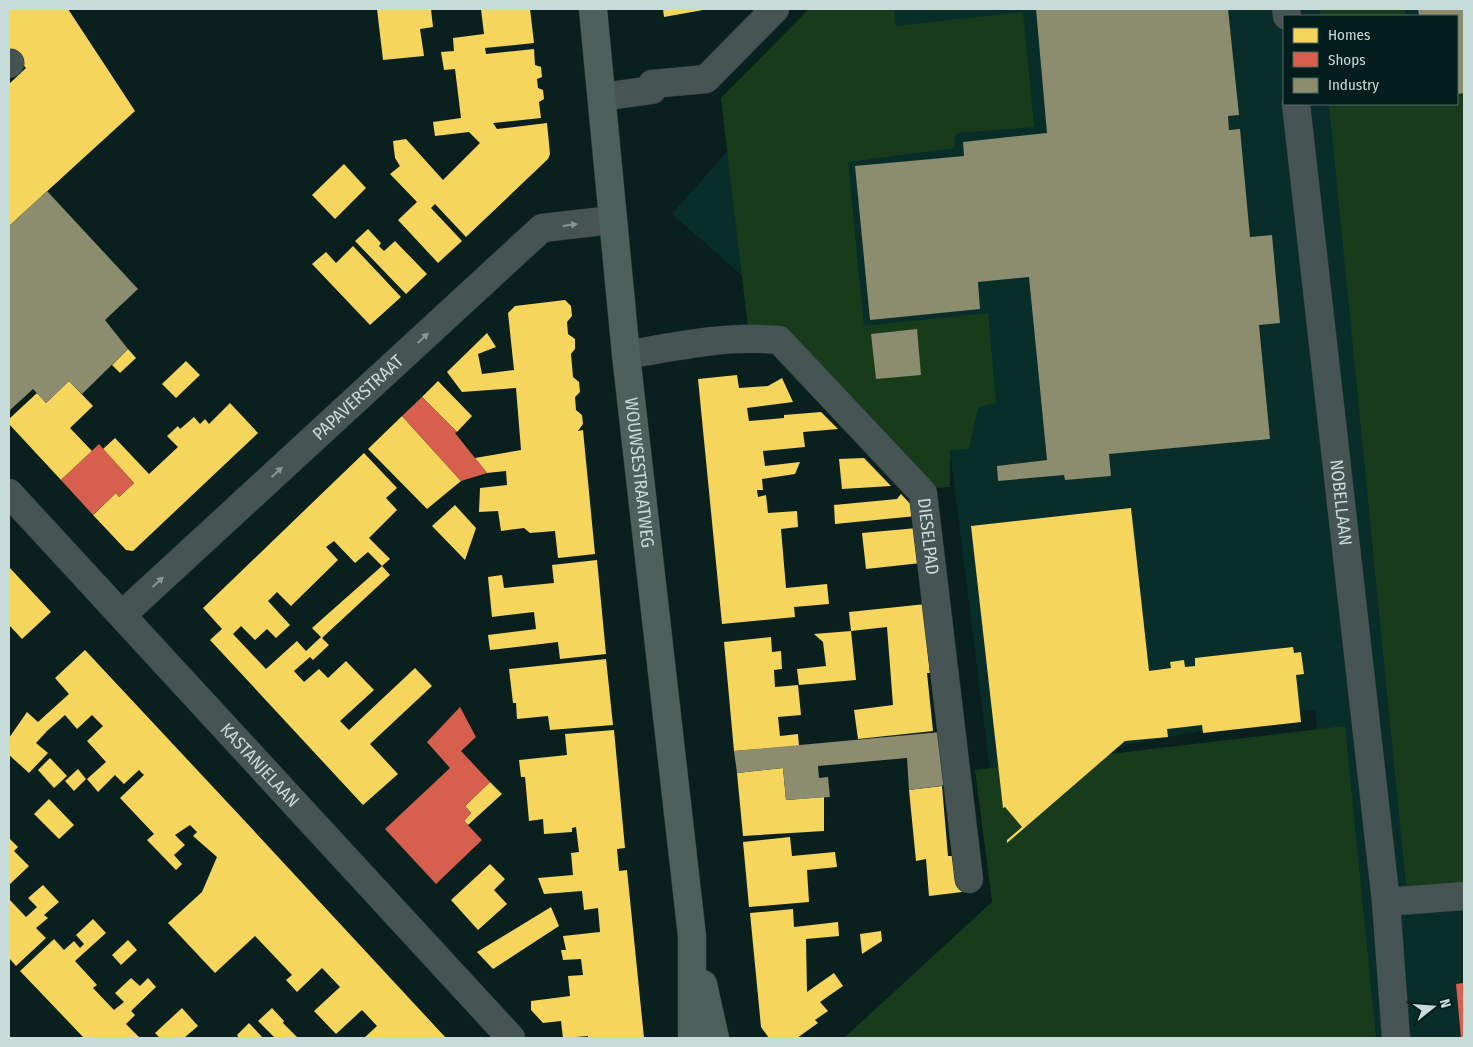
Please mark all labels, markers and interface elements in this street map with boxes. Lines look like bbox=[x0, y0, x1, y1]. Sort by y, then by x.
legend bbox=[1283, 15, 1458, 105]
text: Homes bbox=[1328, 26, 1370, 44]
text: Shops bbox=[1328, 51, 1366, 69]
text: Industry bbox=[1328, 76, 1379, 94]
one-way arrow bbox=[563, 221, 579, 229]
one-way arrow bbox=[416, 332, 428, 344]
street label: PAPAVERSTRAAT bbox=[308, 350, 409, 445]
street label: WOUWSESTRAATWEG bbox=[620, 396, 659, 549]
street label: NOBELLAAN bbox=[1325, 458, 1357, 547]
one-way arrow bbox=[271, 466, 283, 478]
street label: DIESELPAD bbox=[913, 497, 944, 576]
one-way arrow bbox=[151, 576, 163, 588]
street label: KASTANJELAAN bbox=[215, 718, 304, 812]
north arrow bbox=[1408, 982, 1458, 1032]
text: N bbox=[1436, 997, 1454, 1010]

